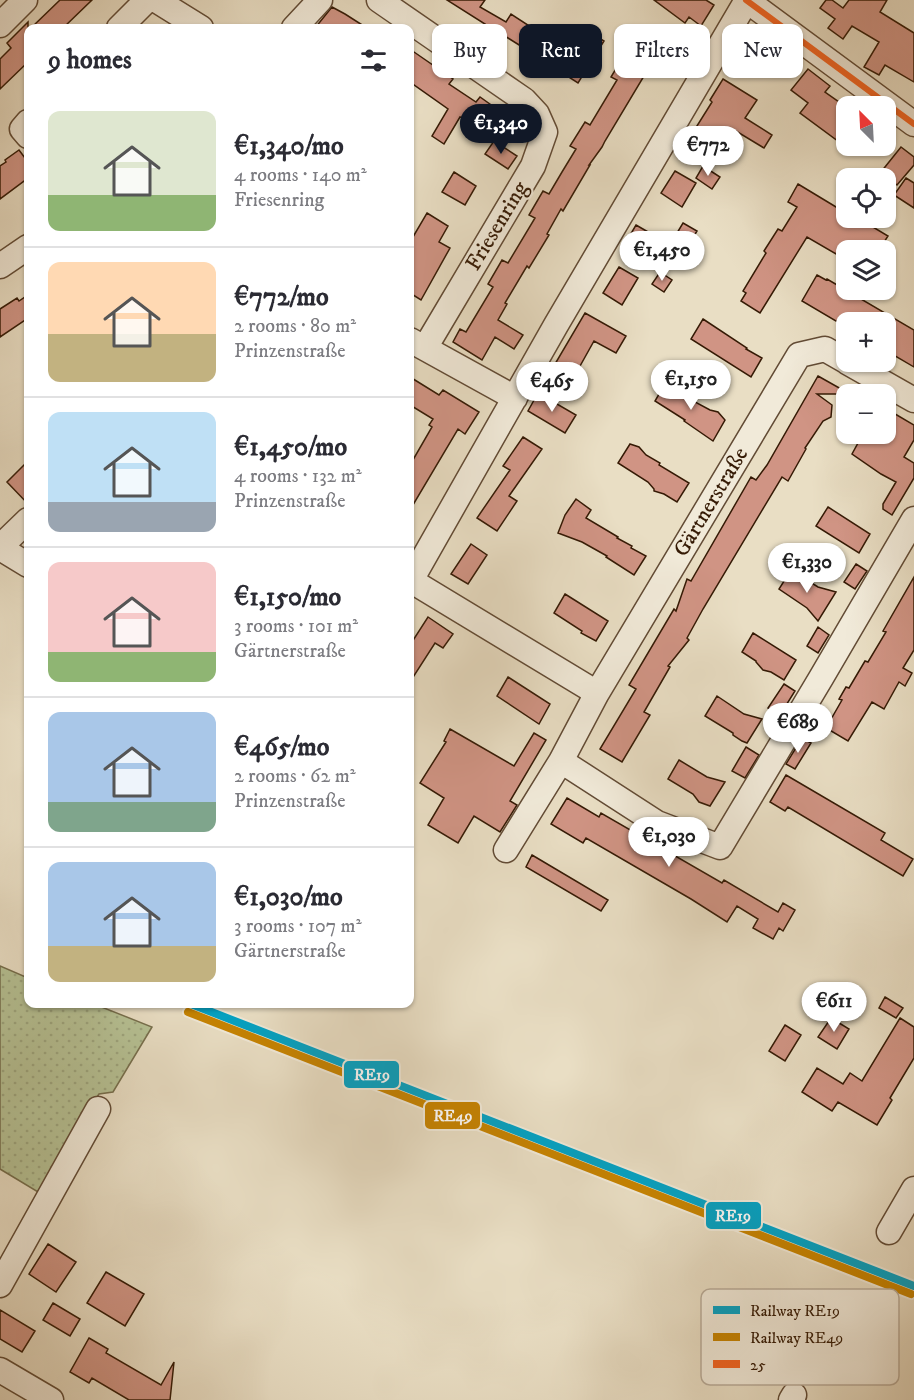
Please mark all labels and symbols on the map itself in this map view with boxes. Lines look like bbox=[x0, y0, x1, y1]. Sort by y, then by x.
north arrow bbox=[836, 96, 896, 156]
pin: €1,340 bbox=[452, 104, 550, 155]
pin: €772 bbox=[672, 126, 744, 177]
street label: Friesenring bbox=[460, 176, 534, 276]
pin: €1,450 bbox=[613, 231, 711, 282]
pin: €1,150 bbox=[642, 360, 740, 411]
pin: €465 bbox=[516, 362, 588, 413]
street label: Gärtnerstraße bbox=[668, 442, 754, 562]
pin: €1,330 bbox=[758, 543, 856, 594]
pin: €689 bbox=[762, 703, 834, 754]
pin: €1,030 bbox=[620, 817, 718, 868]
pin: €611 bbox=[798, 982, 870, 1033]
line badge: RE19 bbox=[343, 1060, 400, 1089]
text: RE19 bbox=[354, 1065, 390, 1085]
line badge: RE49 bbox=[424, 1101, 481, 1130]
text: RE49 bbox=[433, 1106, 473, 1126]
line badge: RE19 bbox=[705, 1201, 762, 1230]
text: RE19 bbox=[715, 1206, 751, 1226]
legend bbox=[701, 1289, 899, 1385]
text: Railway RE19 bbox=[750, 1301, 840, 1321]
text: Railway RE49 bbox=[750, 1328, 843, 1348]
text: 25 bbox=[750, 1355, 766, 1375]

